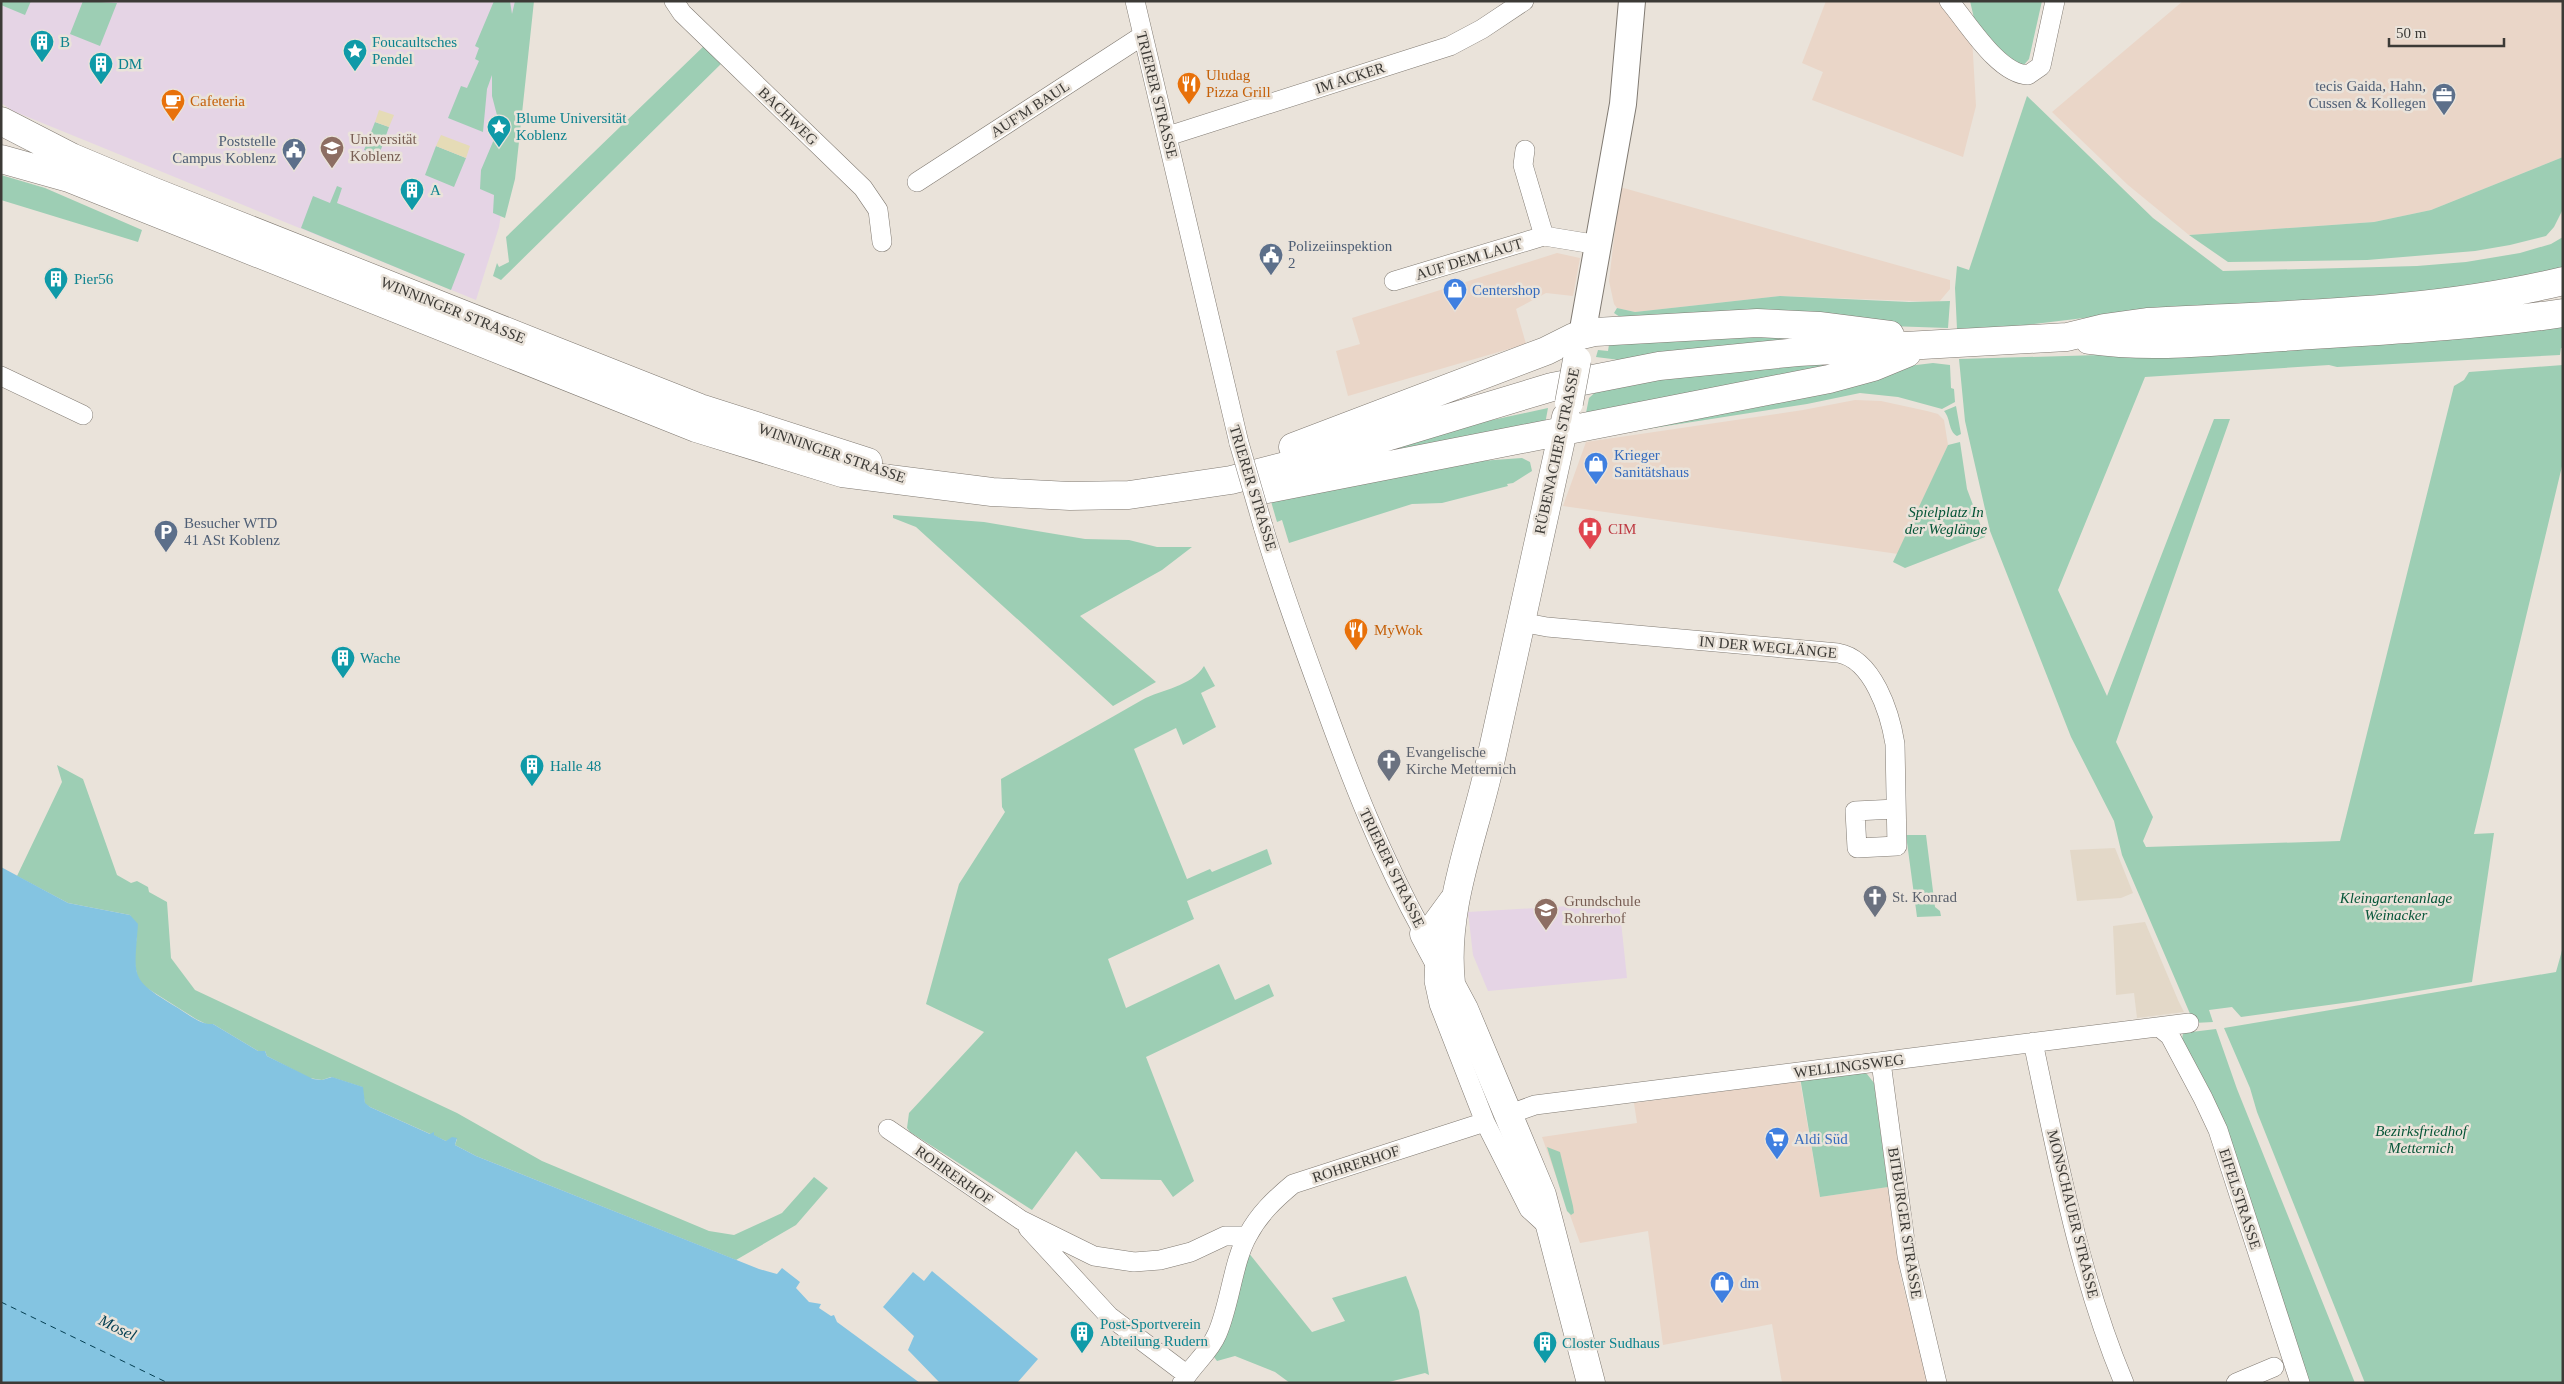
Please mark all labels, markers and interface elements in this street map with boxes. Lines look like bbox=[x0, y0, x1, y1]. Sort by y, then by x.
scale bar bbox=[2389, 15, 2504, 47]
text: 50 m bbox=[2396, 25, 2427, 41]
building icon: B bbox=[29, 29, 55, 63]
street label: TRIERER STRASSE bbox=[1133, 30, 1181, 160]
place label: B bbox=[60, 34, 70, 50]
place label: Foucaultsches Pendel bbox=[372, 34, 457, 67]
place icon: Foucaultsches Pendel bbox=[342, 38, 368, 72]
building icon: DM bbox=[88, 51, 114, 85]
place label: DM bbox=[118, 56, 142, 72]
street label: IM ACKER bbox=[1313, 59, 1387, 97]
place label: Uludag Pizza Grill bbox=[1206, 67, 1271, 100]
restaurant icon: Uludag Pizza Grill bbox=[1176, 71, 1202, 105]
street label: AUF'M BAUL bbox=[988, 78, 1072, 140]
place label: tecis Gaida, Hahn, Cussen & Kollegen bbox=[2309, 78, 2426, 111]
office icon: tecis Gaida, Hahn, Cussen & Kollegen bbox=[2431, 82, 2457, 116]
street label: BACHWEG bbox=[755, 84, 821, 148]
cafe icon: Cafeteria bbox=[160, 88, 186, 122]
place label: Cafeteria bbox=[190, 93, 245, 109]
place label: Blume Universität Koblenz bbox=[516, 110, 627, 143]
place icon: Blume Universität Koblenz bbox=[486, 114, 512, 148]
place label: Universität Koblenz bbox=[350, 131, 417, 164]
place label: Poststelle Campus Koblenz bbox=[172, 133, 276, 166]
school or university icon: Universität Koblenz bbox=[319, 135, 345, 169]
public building icon: Poststelle Campus Koblenz bbox=[281, 137, 307, 171]
building icon: A bbox=[399, 177, 425, 211]
place label: A bbox=[430, 182, 441, 198]
street label: AUF DEM LAUT bbox=[1414, 235, 1524, 283]
place label: Polizeiinspektion 2 bbox=[1288, 238, 1393, 271]
public building icon: Polizeiinspektion 2 bbox=[1258, 242, 1284, 276]
building icon: Pier56 bbox=[43, 266, 69, 300]
place label: Pier56 bbox=[74, 271, 114, 287]
street label: WINNINGER STRASSE bbox=[378, 274, 528, 346]
shop icon: Centershop bbox=[1442, 277, 1468, 311]
place label: Centershop bbox=[1472, 282, 1540, 298]
street label: RÜBENACHER STRASSE bbox=[1532, 366, 1582, 536]
street label: WINNINGER STRASSE bbox=[756, 420, 908, 486]
street label: TRIERER STRASSE bbox=[1226, 423, 1280, 553]
place label: Krieger Sanitätshaus bbox=[1614, 447, 1689, 480]
shop icon: Krieger Sanitätshaus bbox=[1583, 451, 1609, 485]
park label: Spielplatz In der Weglänge bbox=[1905, 504, 1988, 537]
place label: Besucher WTD 41 ASt Koblenz bbox=[184, 515, 280, 548]
hospital icon: CIM bbox=[1577, 516, 1603, 550]
parking icon: Besucher WTD 41 ASt Koblenz bbox=[153, 519, 179, 553]
place label: CIM bbox=[1608, 521, 1636, 537]
restaurant icon: MyWok bbox=[1343, 617, 1369, 651]
place label: MyWok bbox=[1374, 622, 1423, 638]
street label: IN DER WEGLÄNGE bbox=[1699, 633, 1837, 661]
building icon: Wache bbox=[330, 645, 356, 679]
place label: Wache bbox=[360, 650, 401, 666]
place label: Evangelische Kirche Metternich bbox=[1406, 744, 1517, 777]
church icon: Evangelische Kirche Metternich bbox=[1376, 748, 1402, 782]
building icon: Halle 48 bbox=[519, 753, 545, 787]
place label: Halle 48 bbox=[550, 758, 601, 774]
street label: TRIERER STRASSE bbox=[1356, 806, 1428, 930]
church icon: St. Konrad bbox=[1862, 884, 1888, 918]
place label: St. Konrad bbox=[1892, 889, 1957, 905]
park label: Kleingartenanlage Weinacker bbox=[2339, 890, 2453, 923]
place label: Grundschule Rohrerhof bbox=[1564, 893, 1641, 926]
school or university icon: Grundschule Rohrerhof bbox=[1533, 897, 1559, 931]
street label: WELLINGSWEG bbox=[1793, 1051, 1905, 1081]
park label: Bezirksfriedhof Metternich bbox=[2375, 1123, 2469, 1156]
supermarket icon: Aldi Süd bbox=[1764, 1126, 1790, 1160]
street label: MONSCHAUER STRASSE bbox=[2044, 1128, 2102, 1300]
place label: Aldi Süd bbox=[1794, 1131, 1848, 1147]
street label: ROHRERHOF bbox=[912, 1142, 996, 1208]
street label: ROHRERHOF bbox=[1310, 1142, 1402, 1186]
street label: BITBURGER STRASSE bbox=[1885, 1146, 1925, 1300]
street label: EIFELSTRASSE bbox=[2216, 1147, 2264, 1251]
shop icon: dm bbox=[1709, 1270, 1735, 1304]
place label: dm bbox=[1740, 1275, 1760, 1291]
water label: Mosel bbox=[96, 1311, 140, 1344]
place label: Post-Sportverein Abteilung Rudern bbox=[1100, 1316, 1208, 1349]
building icon: Post-Sportverein Abteilung Rudern bbox=[1069, 1320, 1095, 1354]
building icon: Closter Sudhaus bbox=[1532, 1330, 1558, 1364]
place label: Closter Sudhaus bbox=[1562, 1335, 1660, 1351]

